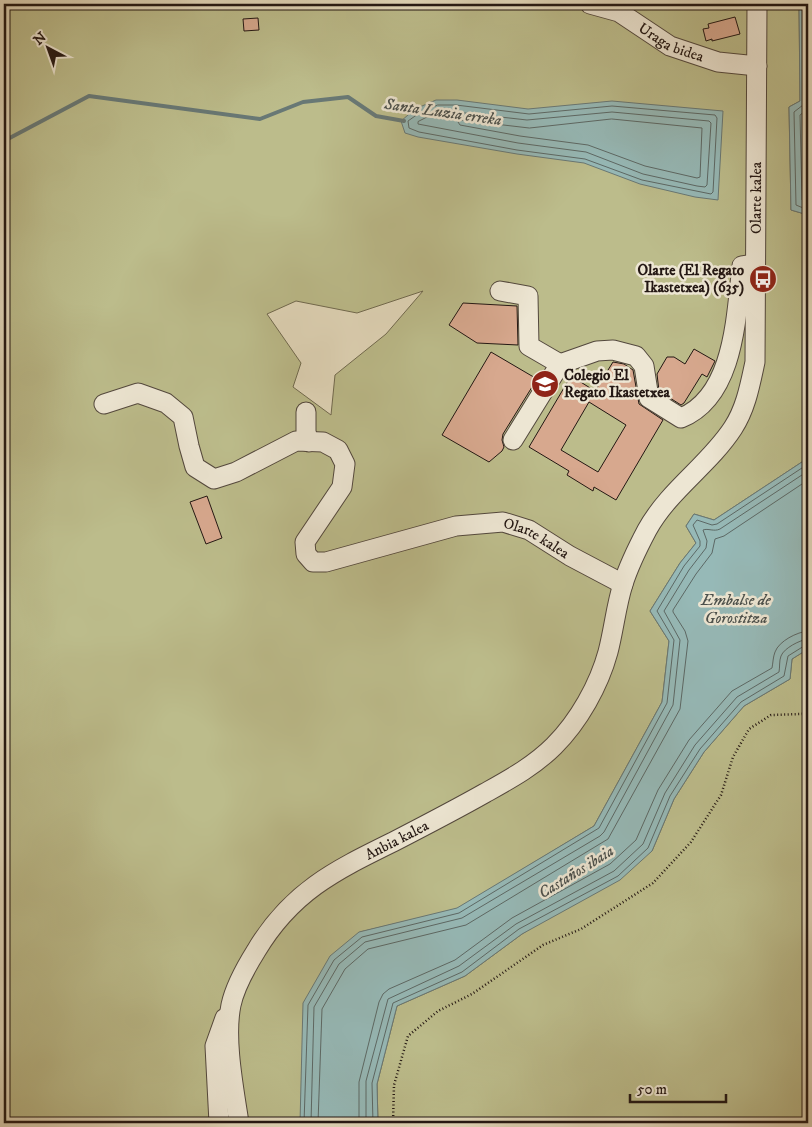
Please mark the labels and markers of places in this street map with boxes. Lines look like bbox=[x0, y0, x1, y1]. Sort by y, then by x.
place label: Olarte (El Regato Ikastetxea) (635) bbox=[638, 261, 745, 297]
bus stop icon: Olarte (El Regato Ikastetxea) (635) bbox=[748, 264, 778, 294]
place label: Colegio El Regato Ikastetxea bbox=[564, 366, 670, 402]
school or university icon: Colegio El Regato Ikastetxea bbox=[530, 369, 560, 399]

